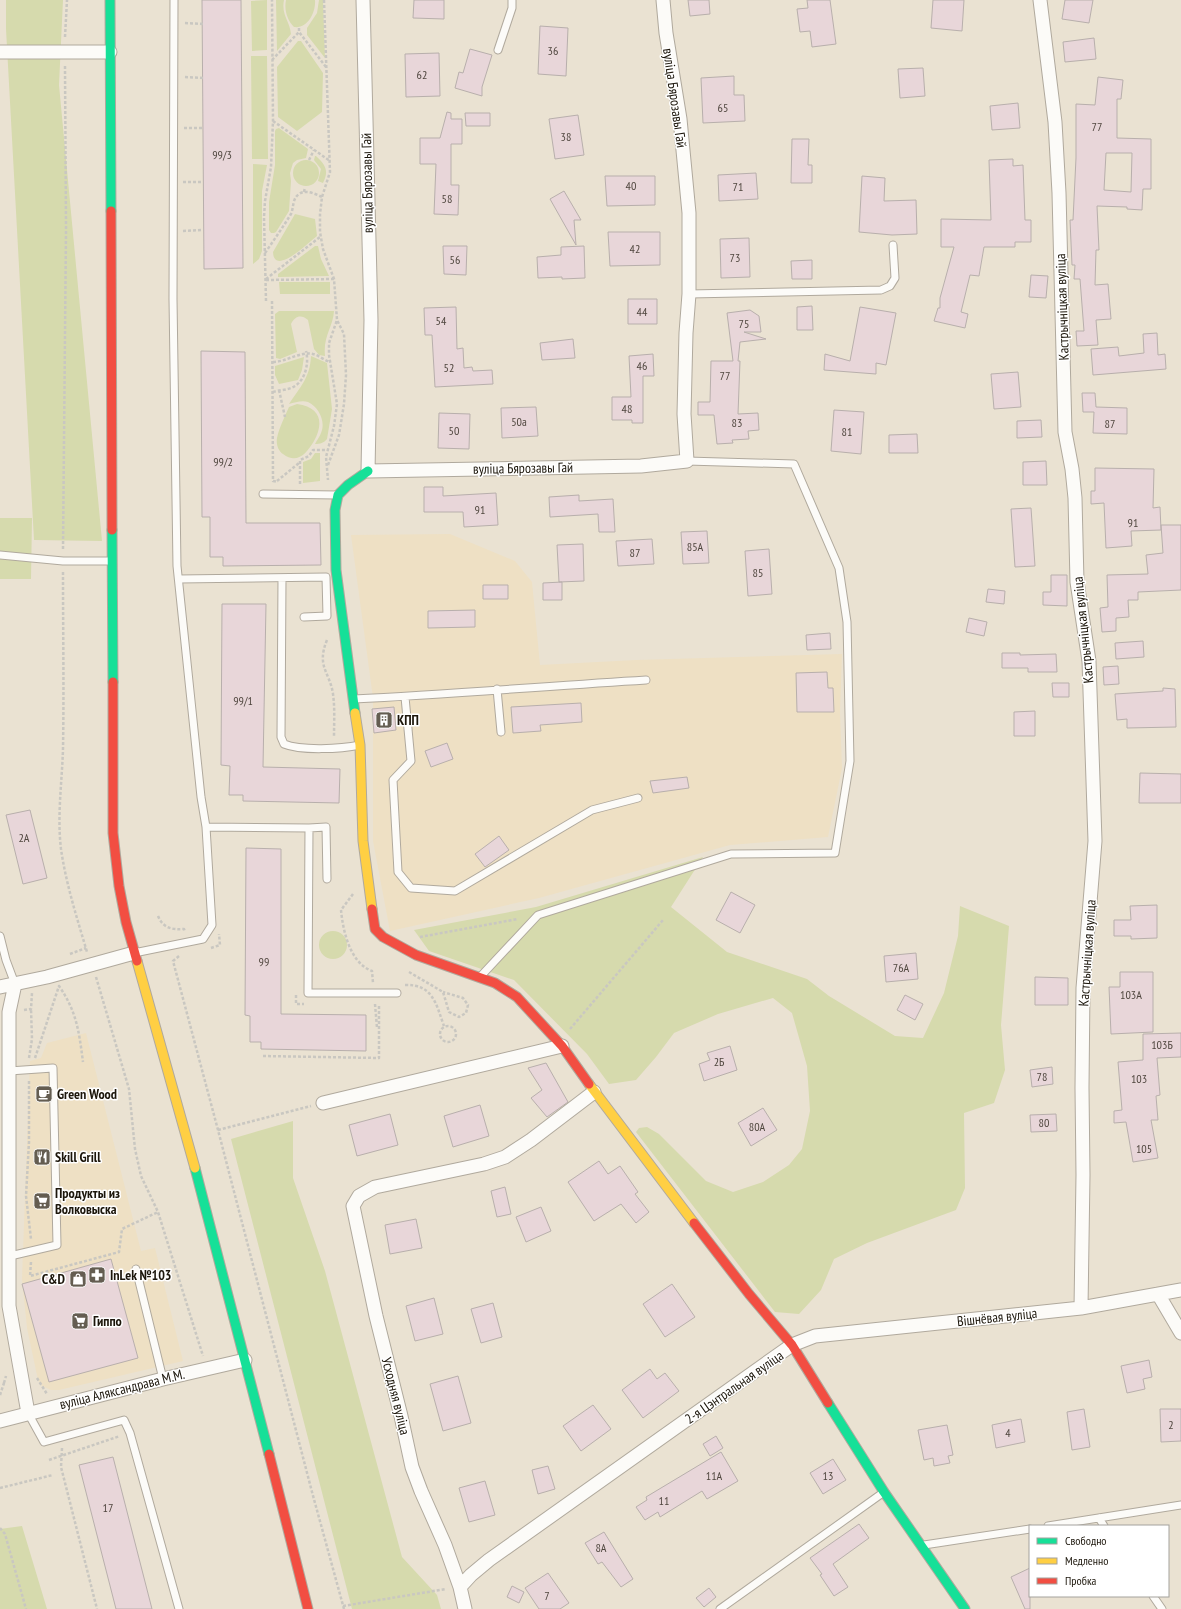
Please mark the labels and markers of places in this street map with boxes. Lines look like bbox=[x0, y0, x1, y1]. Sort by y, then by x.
building icon: КПП bbox=[374, 710, 394, 730]
place label: КПП bbox=[397, 711, 419, 729]
cafe icon: Green Wood bbox=[34, 1084, 54, 1104]
place label: Green Wood bbox=[57, 1085, 117, 1103]
restaurant icon: Skill Grill bbox=[32, 1147, 52, 1167]
place label: Skill Grill bbox=[55, 1148, 101, 1166]
place label: Продукты из Волковыска bbox=[55, 1184, 120, 1218]
supermarket icon: Продукты из Волковыска bbox=[32, 1191, 52, 1211]
pharmacy icon: InLek №103 bbox=[87, 1265, 107, 1285]
place label: InLek №103 bbox=[110, 1266, 172, 1284]
shop icon: C&D bbox=[68, 1269, 88, 1289]
place label: C&D bbox=[42, 1270, 65, 1288]
supermarket icon: Гиппо bbox=[70, 1311, 90, 1331]
place label: Гиппо bbox=[93, 1312, 122, 1330]

